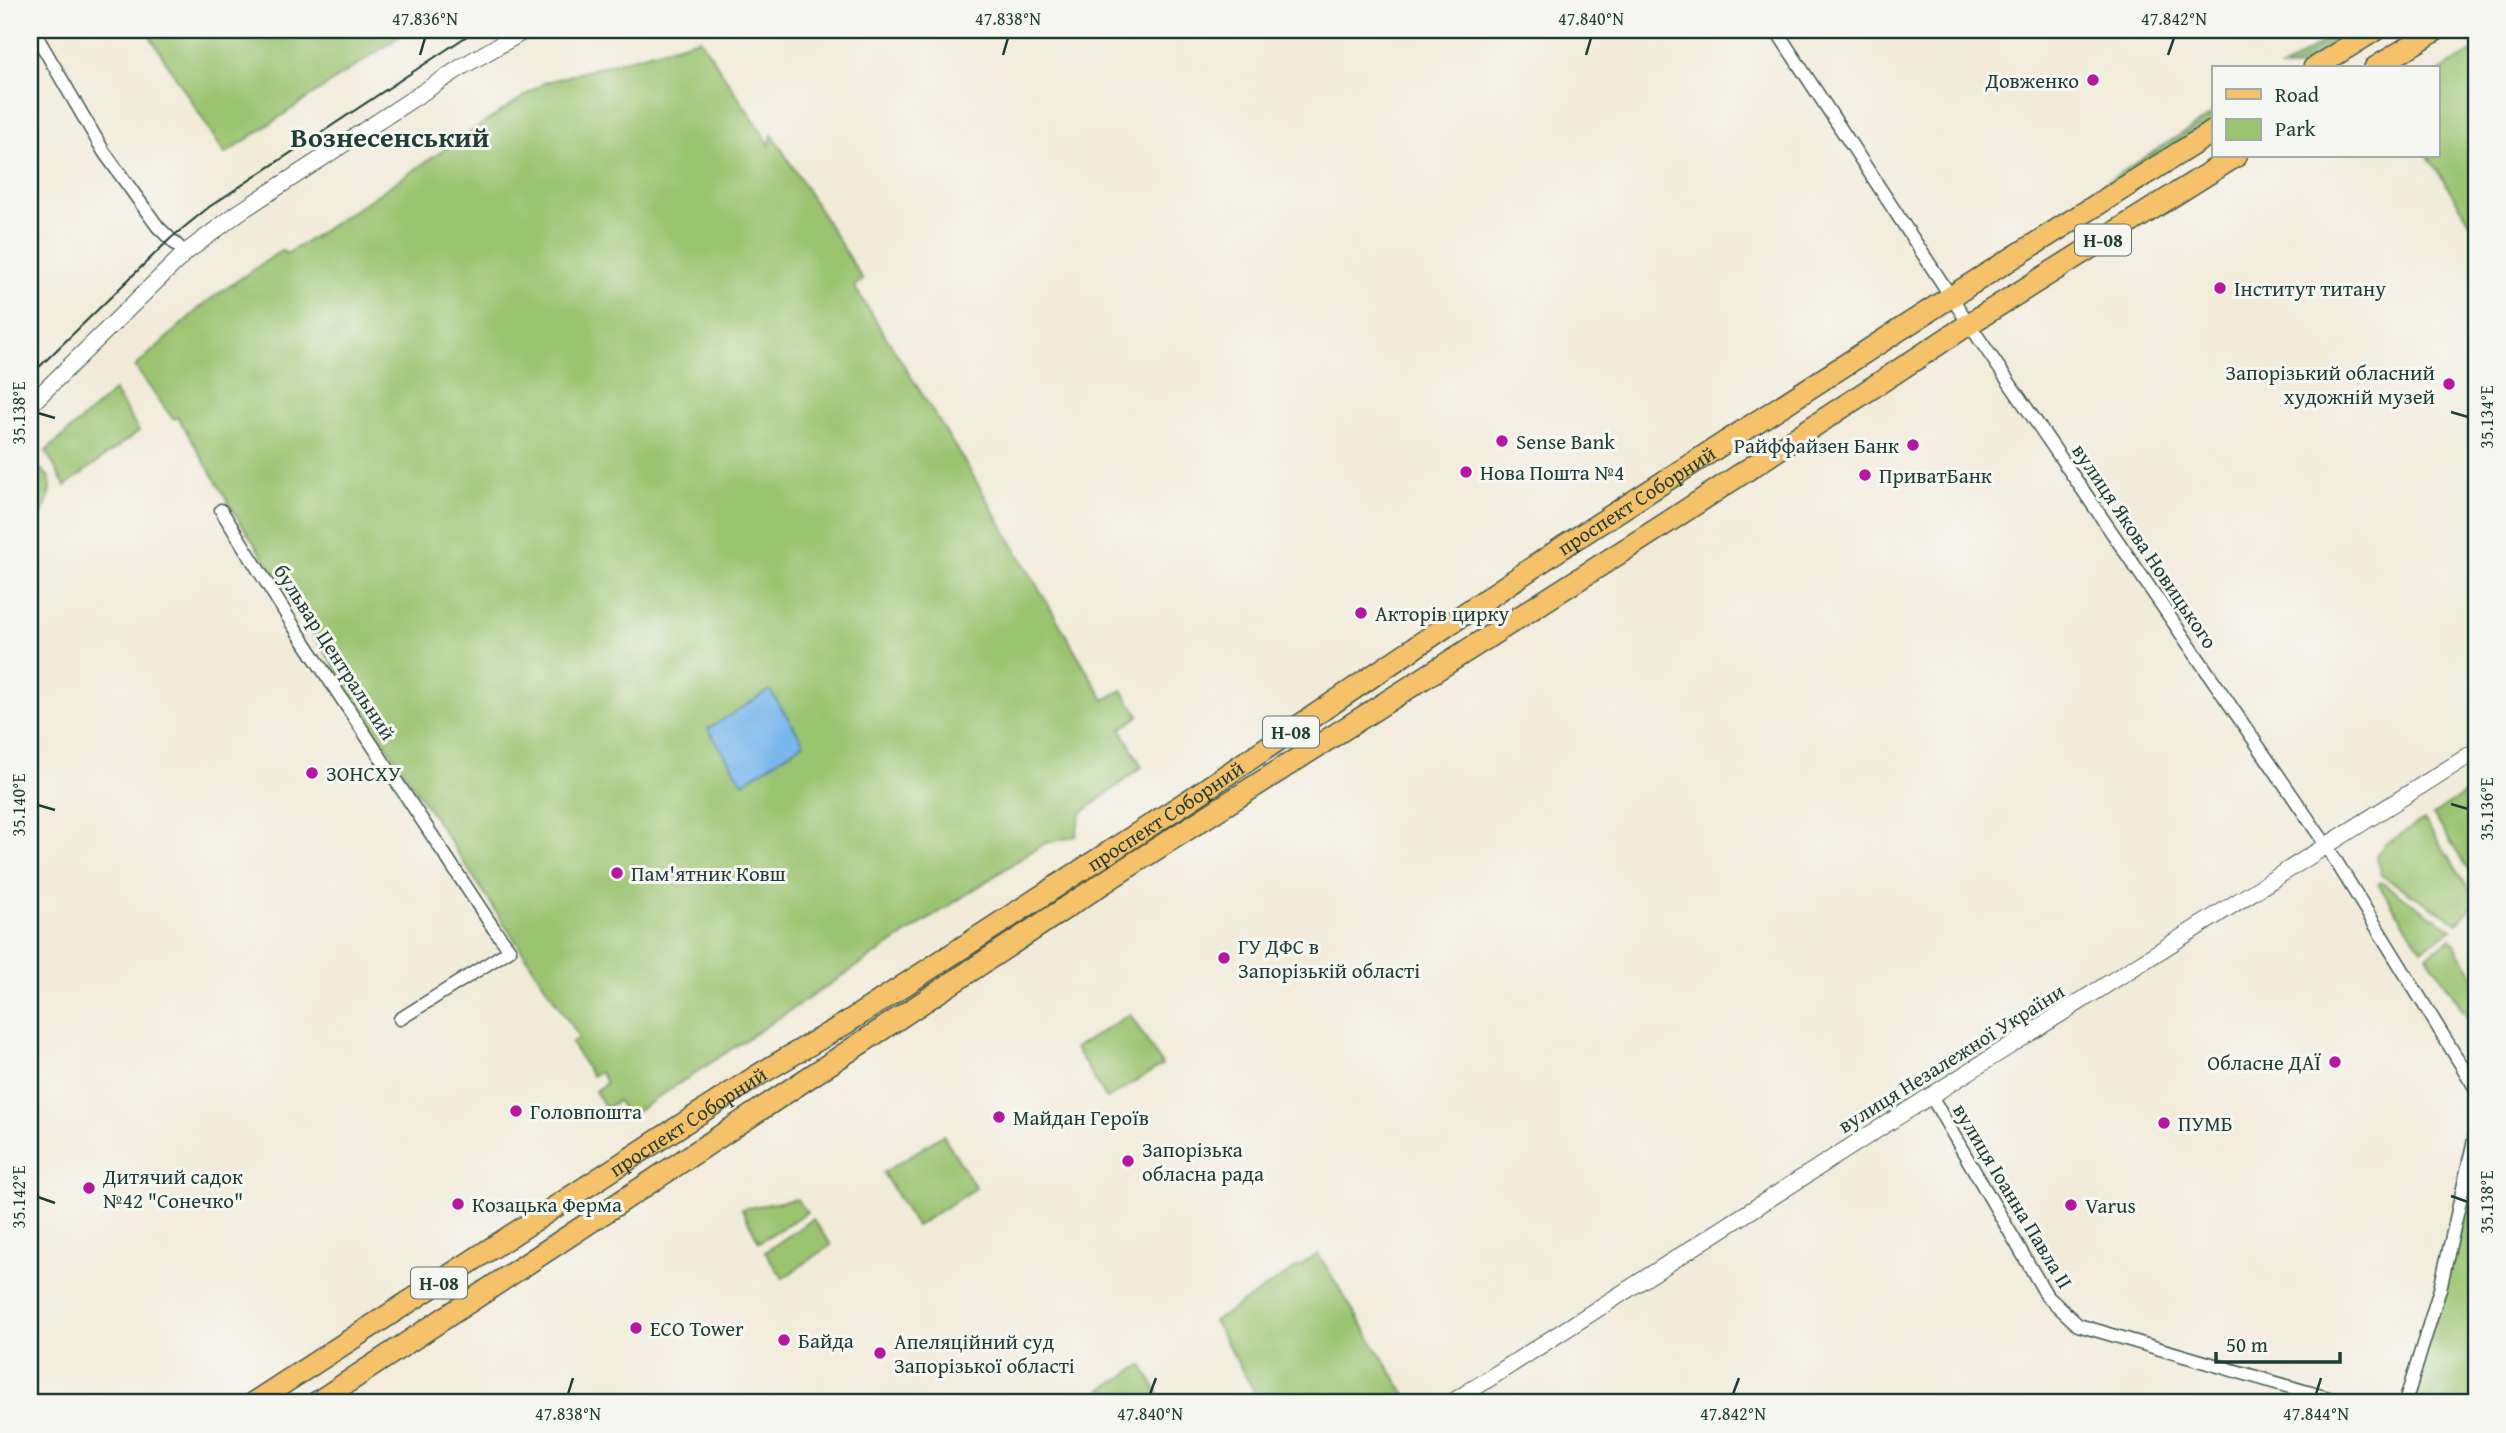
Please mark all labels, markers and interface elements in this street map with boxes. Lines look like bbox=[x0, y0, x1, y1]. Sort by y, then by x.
text: 47.836°N bbox=[392, 5, 458, 32]
text: 47.838°N bbox=[975, 5, 1041, 32]
text: 47.840°N bbox=[1558, 5, 1624, 32]
text: 47.842°N bbox=[2141, 5, 2207, 32]
place label: Довженко bbox=[1984, 65, 2079, 96]
legend bbox=[2212, 66, 2440, 158]
marker: Довженко bbox=[2085, 72, 2101, 88]
text: Road bbox=[2275, 79, 2320, 110]
text: Park bbox=[2275, 113, 2316, 144]
district label: Вознесенський bbox=[291, 116, 489, 157]
road number: Н-08 bbox=[2075, 224, 2131, 256]
place label: Інститут титану bbox=[2234, 273, 2386, 304]
marker: Інститут титану bbox=[2212, 280, 2228, 296]
place label: Запорізький обласний художній музей bbox=[2225, 357, 2435, 412]
marker: Запорізький обласний художній музей bbox=[2441, 376, 2457, 392]
text: 35.138°E bbox=[5, 381, 32, 445]
text: 35.134°E bbox=[2473, 385, 2500, 449]
place label: Sense Bank bbox=[1516, 426, 1615, 457]
place label: Райффайзен Банк bbox=[1734, 430, 1899, 461]
marker: Sense Bank bbox=[1494, 433, 1510, 449]
street label: проспект Соборний bbox=[1551, 437, 1721, 562]
marker: Райффайзен Банк bbox=[1905, 437, 1921, 453]
street label: вулиця Якова Новицького bbox=[2065, 437, 2225, 655]
place label: Нова Пошта №4 bbox=[1480, 457, 1624, 488]
place label: ПриватБанк bbox=[1879, 460, 1992, 491]
marker: Нова Пошта №4 bbox=[1458, 464, 1474, 480]
marker: ПриватБанк bbox=[1857, 467, 1873, 483]
street label: бульвар Центральний bbox=[266, 558, 404, 746]
place label: Акторів цирку bbox=[1375, 598, 1509, 629]
marker: Акторів цирку bbox=[1353, 605, 1369, 621]
road number: Н-08 bbox=[1263, 716, 1319, 748]
street label: проспект Соборний bbox=[1080, 752, 1250, 879]
place label: ЗОНСХУ bbox=[326, 758, 401, 789]
marker: ЗОНСХУ bbox=[304, 765, 320, 781]
text: 35.140°E bbox=[5, 773, 32, 837]
text: 35.136°E bbox=[2473, 777, 2500, 841]
place label: Пам'ятник Ковш bbox=[631, 858, 786, 889]
marker: Пам'ятник Ковш bbox=[609, 865, 625, 881]
place label: ГУ ДФС в Запорізькій області bbox=[1238, 931, 1420, 986]
marker: ГУ ДФС в Запорізькій області bbox=[1216, 950, 1232, 966]
street label: вулиця Незалежної України bbox=[1832, 975, 2070, 1141]
place label: Обласне ДАЇ bbox=[2207, 1047, 2322, 1078]
marker: Обласне ДАЇ bbox=[2327, 1054, 2343, 1070]
street label: проспект Соборний bbox=[602, 1058, 773, 1184]
place label: Головпошта bbox=[530, 1096, 642, 1127]
street label: вулиця Іоанна Павла ІІ bbox=[1945, 1097, 2081, 1295]
place label: Майдан Героїв bbox=[1013, 1102, 1149, 1133]
marker: Головпошта bbox=[508, 1103, 524, 1119]
place label: ПУМБ bbox=[2178, 1108, 2233, 1139]
marker: Майдан Героїв bbox=[991, 1109, 1007, 1125]
marker: ПУМБ bbox=[2156, 1115, 2172, 1131]
place label: Запорізька обласна рада bbox=[1142, 1134, 1264, 1189]
marker: Запорізька обласна рада bbox=[1120, 1153, 1136, 1169]
place label: Дитячий садок №42 "Сонечко" bbox=[102, 1161, 243, 1216]
text: 35.142°E bbox=[5, 1165, 32, 1229]
text: 35.138°E bbox=[2473, 1170, 2500, 1234]
marker: Дитячий садок №42 "Сонечко" bbox=[81, 1180, 97, 1196]
place label: Козацька Ферма bbox=[472, 1189, 622, 1220]
place label: Varus bbox=[2085, 1190, 2136, 1221]
marker: Козацька Ферма bbox=[450, 1196, 466, 1212]
marker: Varus bbox=[2063, 1197, 2079, 1213]
road number: Н-08 bbox=[411, 1268, 467, 1298]
place label: ECO Tower bbox=[650, 1313, 744, 1344]
marker: ECO Tower bbox=[628, 1320, 644, 1336]
scale bar bbox=[2216, 1321, 2340, 1365]
place label: Байда bbox=[798, 1325, 854, 1356]
place label: Апеляційний суд Запорізької області bbox=[894, 1326, 1075, 1381]
text: 50 m bbox=[2226, 1329, 2268, 1360]
marker: Байда bbox=[776, 1332, 792, 1348]
marker: Апеляційний суд Запорізької області bbox=[872, 1345, 888, 1361]
text: 47.838°N bbox=[535, 1400, 601, 1427]
text: 47.840°N bbox=[1117, 1400, 1183, 1427]
text: 47.842°N bbox=[1700, 1400, 1766, 1427]
text: 47.844°N bbox=[2283, 1400, 2349, 1427]

